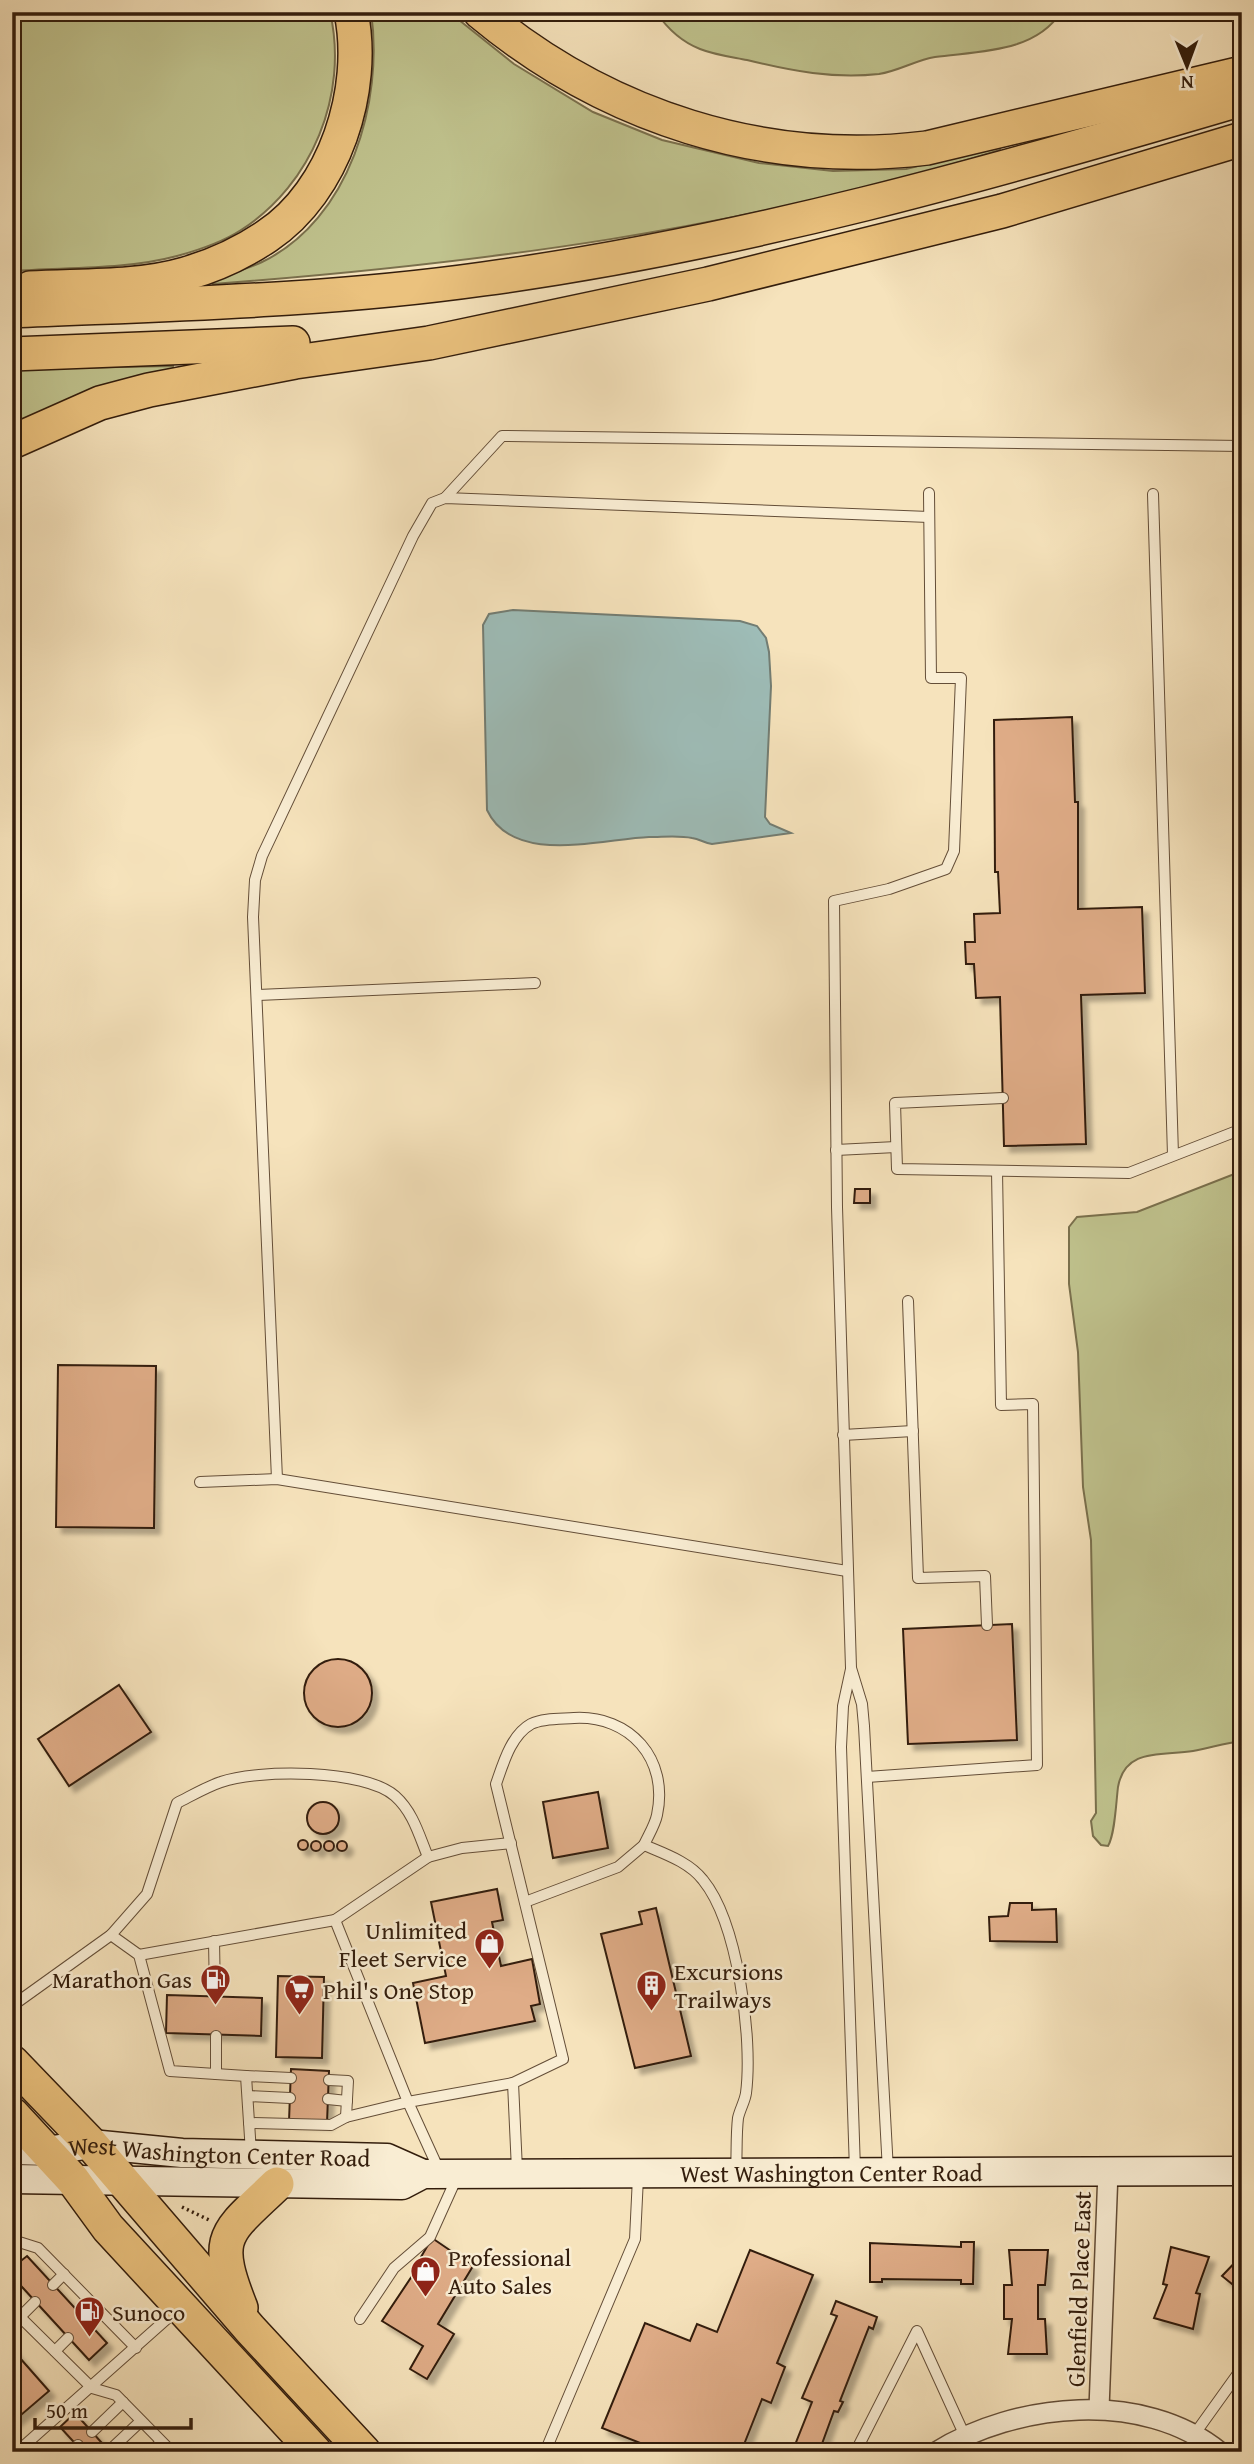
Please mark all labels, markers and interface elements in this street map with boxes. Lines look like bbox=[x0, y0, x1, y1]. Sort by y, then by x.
north arrow bbox=[1152, 32, 1222, 102]
text: N bbox=[1180, 69, 1194, 97]
place label: Unlimited Fleet Service bbox=[339, 1913, 467, 1976]
shop icon: Unlimited Fleet Service bbox=[473, 1927, 507, 1971]
place label: Excursions Trailways bbox=[674, 1954, 783, 2017]
place label: Marathon Gas bbox=[52, 1962, 192, 1997]
fuel station icon: Marathon Gas bbox=[198, 1962, 232, 2006]
building icon: Excursions Trailways bbox=[634, 1968, 668, 2012]
supermarket icon: Phil's One Stop bbox=[283, 1973, 317, 2017]
place label: Phil's One Stop bbox=[323, 1973, 474, 2008]
street label: West Washington Center Road bbox=[66, 2126, 371, 2175]
street label: West Washington Center Road bbox=[680, 2154, 983, 2191]
street label: Glenfield Place East bbox=[1058, 2190, 1100, 2387]
place label: Professional Auto Sales bbox=[448, 2240, 571, 2303]
shop icon: Professional Auto Sales bbox=[408, 2254, 442, 2298]
fuel station icon: Sunoco bbox=[72, 2295, 106, 2339]
place label: Sunoco bbox=[112, 2295, 185, 2330]
scale bar bbox=[35, 2387, 191, 2431]
text: 50 m bbox=[46, 2395, 88, 2426]

